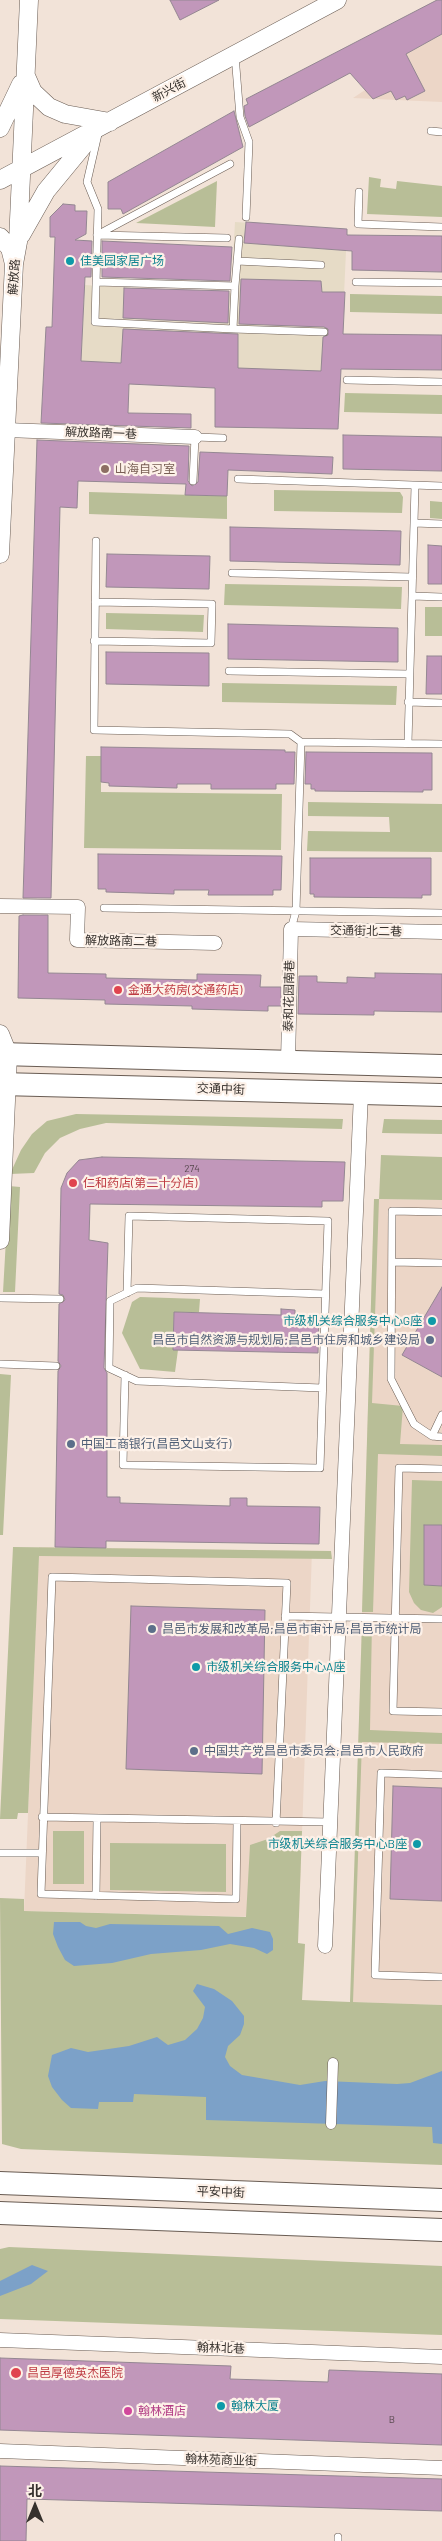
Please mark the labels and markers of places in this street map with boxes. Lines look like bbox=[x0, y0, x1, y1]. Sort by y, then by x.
place label: 佳美园家居广场 bbox=[80, 254, 164, 268]
marker: 佳美园家居广场 bbox=[64, 255, 76, 267]
place label: 山海自习室 bbox=[115, 462, 175, 476]
marker: 山海自习室 bbox=[99, 463, 111, 475]
place label: 金通大药房(交通药店) bbox=[128, 983, 242, 997]
marker: 金通大药房(交通药店) bbox=[112, 984, 124, 996]
place label: 仁和药店(第二十分店) bbox=[83, 1176, 197, 1190]
marker: 仁和药店(第二十分店) bbox=[67, 1177, 79, 1189]
place label: 市级机关综合服务中心G座 bbox=[283, 1314, 422, 1328]
marker: 市级机关综合服务中心G座 bbox=[426, 1315, 438, 1327]
place label: 昌邑市自然资源与规划局;昌邑市住房和城乡建设局 bbox=[152, 1333, 420, 1347]
marker: 昌邑市自然资源与规划局;昌邑市住房和城乡建设局 bbox=[424, 1334, 436, 1346]
place label: 中国工商银行(昌邑文山支行) bbox=[81, 1437, 231, 1451]
marker: 中国工商银行(昌邑文山支行) bbox=[65, 1438, 77, 1450]
place label: 昌邑市发展和改革局;昌邑市审计局;昌邑市统计局 bbox=[162, 1622, 421, 1636]
marker: 昌邑市发展和改革局;昌邑市审计局;昌邑市统计局 bbox=[146, 1623, 158, 1635]
place label: 市级机关综合服务中心A座 bbox=[206, 1660, 345, 1674]
marker: 市级机关综合服务中心A座 bbox=[190, 1661, 202, 1673]
place label: 中国共产党昌邑市委员会;昌邑市人民政府 bbox=[204, 1744, 424, 1758]
marker: 中国共产党昌邑市委员会;昌邑市人民政府 bbox=[188, 1745, 200, 1757]
place label: 市级机关综合服务中心B座 bbox=[267, 1837, 407, 1851]
marker: 市级机关综合服务中心B座 bbox=[411, 1838, 423, 1850]
marker: 昌邑厚德英杰医院 bbox=[9, 2366, 23, 2380]
place label: 昌邑厚德英杰医院 bbox=[27, 2366, 123, 2380]
place label: 翰林大厦 bbox=[231, 2399, 279, 2413]
marker: 翰林大厦 bbox=[215, 2400, 227, 2412]
place label: 翰林酒店 bbox=[138, 2404, 186, 2418]
marker: 翰林酒店 bbox=[122, 2405, 134, 2417]

